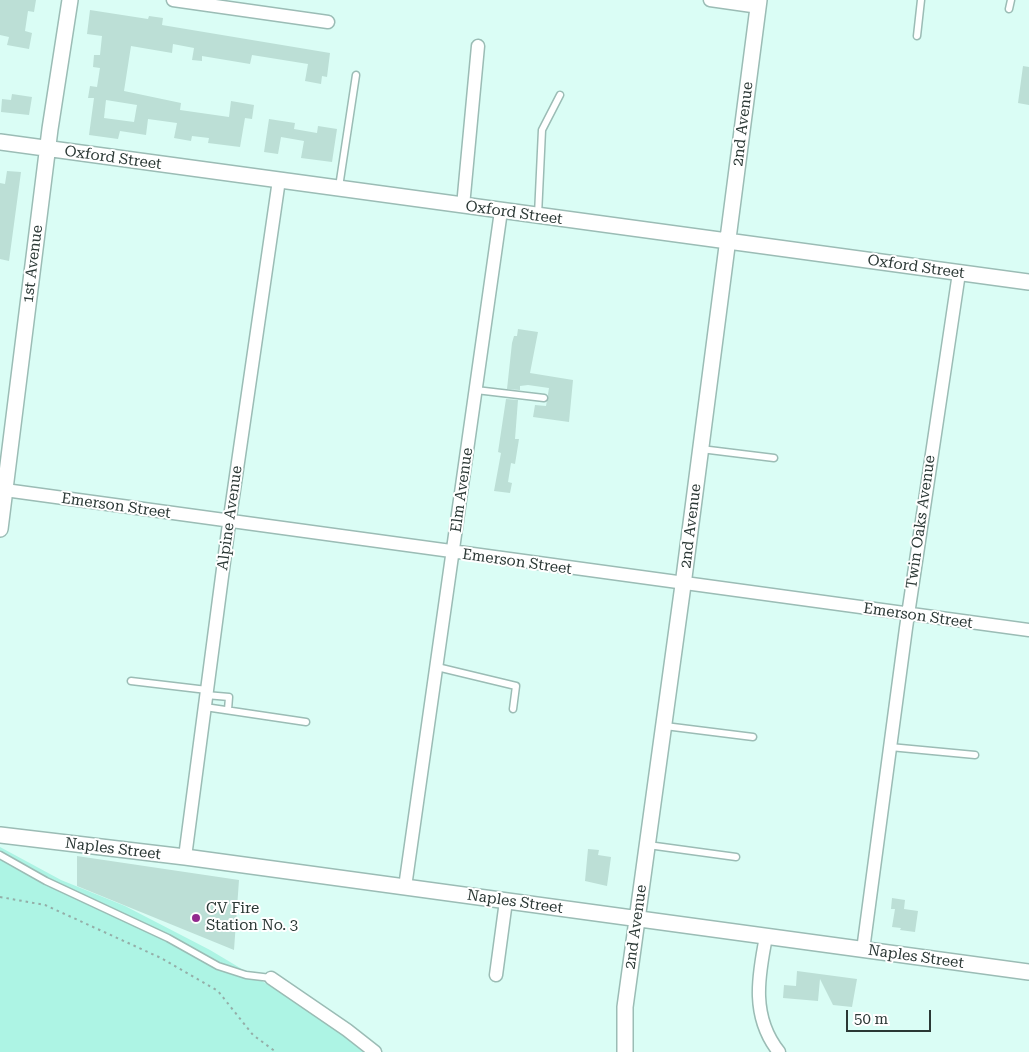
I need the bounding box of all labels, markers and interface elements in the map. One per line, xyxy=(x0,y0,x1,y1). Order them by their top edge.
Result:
street label: 2nd Avenue xyxy=(729,81,757,167)
street label: Oxford Street xyxy=(63,142,163,174)
street label: Oxford Street xyxy=(464,197,564,229)
street label: 1st Avenue xyxy=(19,224,47,304)
street label: Oxford Street xyxy=(866,251,966,283)
street label: Elm Avenue xyxy=(447,446,477,534)
street label: Twin Oaks Avenue xyxy=(903,454,939,590)
street label: Alpine Avenue xyxy=(214,465,246,571)
street label: 2nd Avenue xyxy=(677,483,705,569)
street label: Emerson Street xyxy=(60,489,172,523)
street label: Emerson Street xyxy=(461,545,573,579)
street label: Emerson Street xyxy=(862,599,974,633)
street label: Naples Street xyxy=(64,834,162,864)
street label: 2nd Avenue xyxy=(621,884,651,970)
street label: Naples Street xyxy=(466,886,564,918)
place label: CV Fire Station No. 3 xyxy=(206,900,298,935)
marker: CV Fire Station No. 3 xyxy=(190,912,202,924)
street label: Naples Street xyxy=(867,941,965,973)
scale bar xyxy=(849,1000,934,1032)
text: 50 m xyxy=(854,1010,888,1028)

